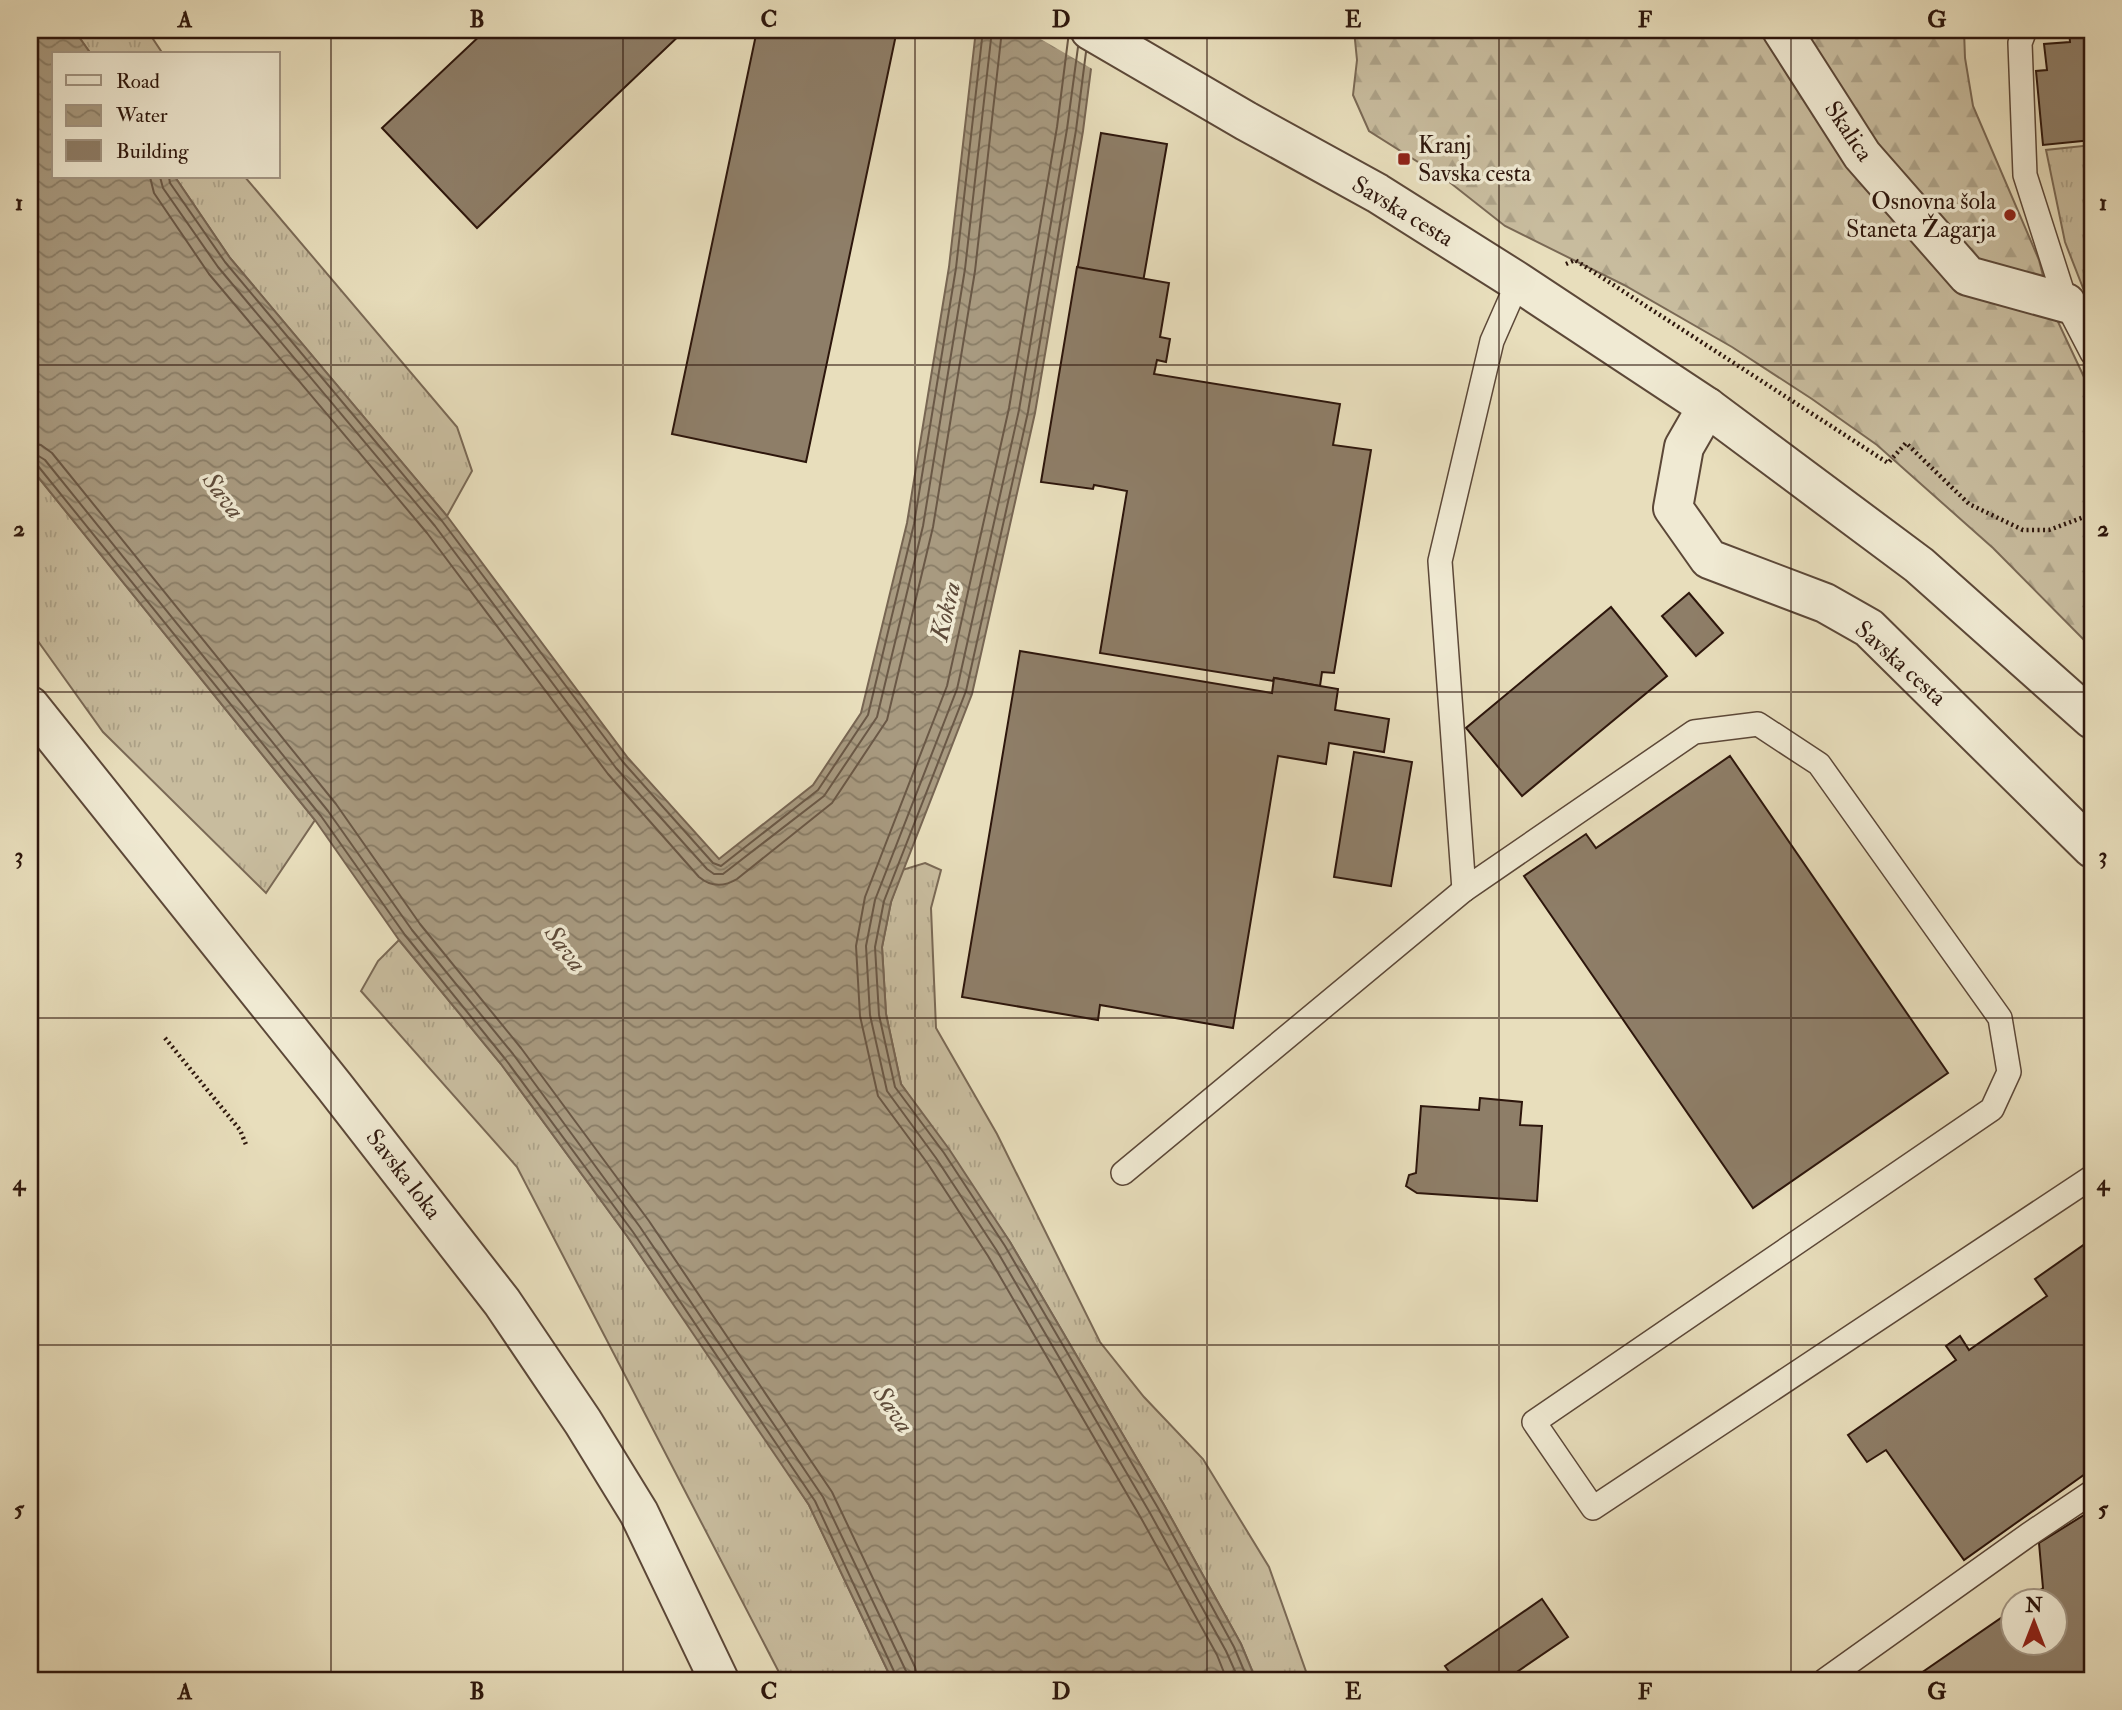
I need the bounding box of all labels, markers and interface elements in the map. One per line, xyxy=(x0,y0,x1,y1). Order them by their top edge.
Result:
text: A xyxy=(177,5,193,34)
text: B xyxy=(469,5,485,34)
text: C xyxy=(761,5,777,34)
text: D xyxy=(1052,5,1070,34)
text: E xyxy=(1345,5,1362,34)
text: F xyxy=(1638,5,1653,34)
text: G xyxy=(1927,5,1947,34)
legend xyxy=(52,52,280,178)
text: Road xyxy=(116,68,161,95)
street label: Skalica xyxy=(1817,95,1881,168)
text: Water xyxy=(115,102,168,129)
place label: Kranj Savska cesta xyxy=(1418,130,1532,189)
text: Building xyxy=(116,138,189,165)
marker: Kranj Savska cesta xyxy=(1396,151,1412,167)
street label: Savska cesta xyxy=(1346,169,1460,254)
place label: Osnovna šola Staneta Žagarja xyxy=(1846,186,1997,245)
text: 1 xyxy=(15,188,23,217)
text: 1 xyxy=(2099,188,2107,217)
marker: Osnovna šola Staneta Žagarja xyxy=(2002,207,2018,223)
water label: Sava xyxy=(195,465,251,526)
text: 2 xyxy=(13,514,25,543)
text: 2 xyxy=(2097,514,2109,543)
water label: Kokra xyxy=(923,579,968,646)
street label: Savska cesta xyxy=(1848,614,1954,714)
text: 3 xyxy=(15,841,23,870)
text: 3 xyxy=(2099,841,2107,870)
water label: Sava xyxy=(537,918,593,979)
street label: Savska loka xyxy=(359,1123,449,1227)
text: 4 xyxy=(12,1168,27,1197)
text: 4 xyxy=(2096,1168,2111,1197)
water label: Sava xyxy=(865,1379,921,1440)
text: 5 xyxy=(14,1494,25,1523)
text: 5 xyxy=(2098,1494,2109,1523)
north arrow xyxy=(2000,1588,2070,1658)
text: N xyxy=(2024,1594,2043,1618)
text: A xyxy=(177,1677,193,1706)
text: B xyxy=(469,1677,485,1706)
text: C xyxy=(761,1677,777,1706)
text: D xyxy=(1052,1677,1070,1706)
text: E xyxy=(1345,1677,1362,1706)
text: F xyxy=(1638,1677,1653,1706)
text: G xyxy=(1927,1677,1947,1706)

